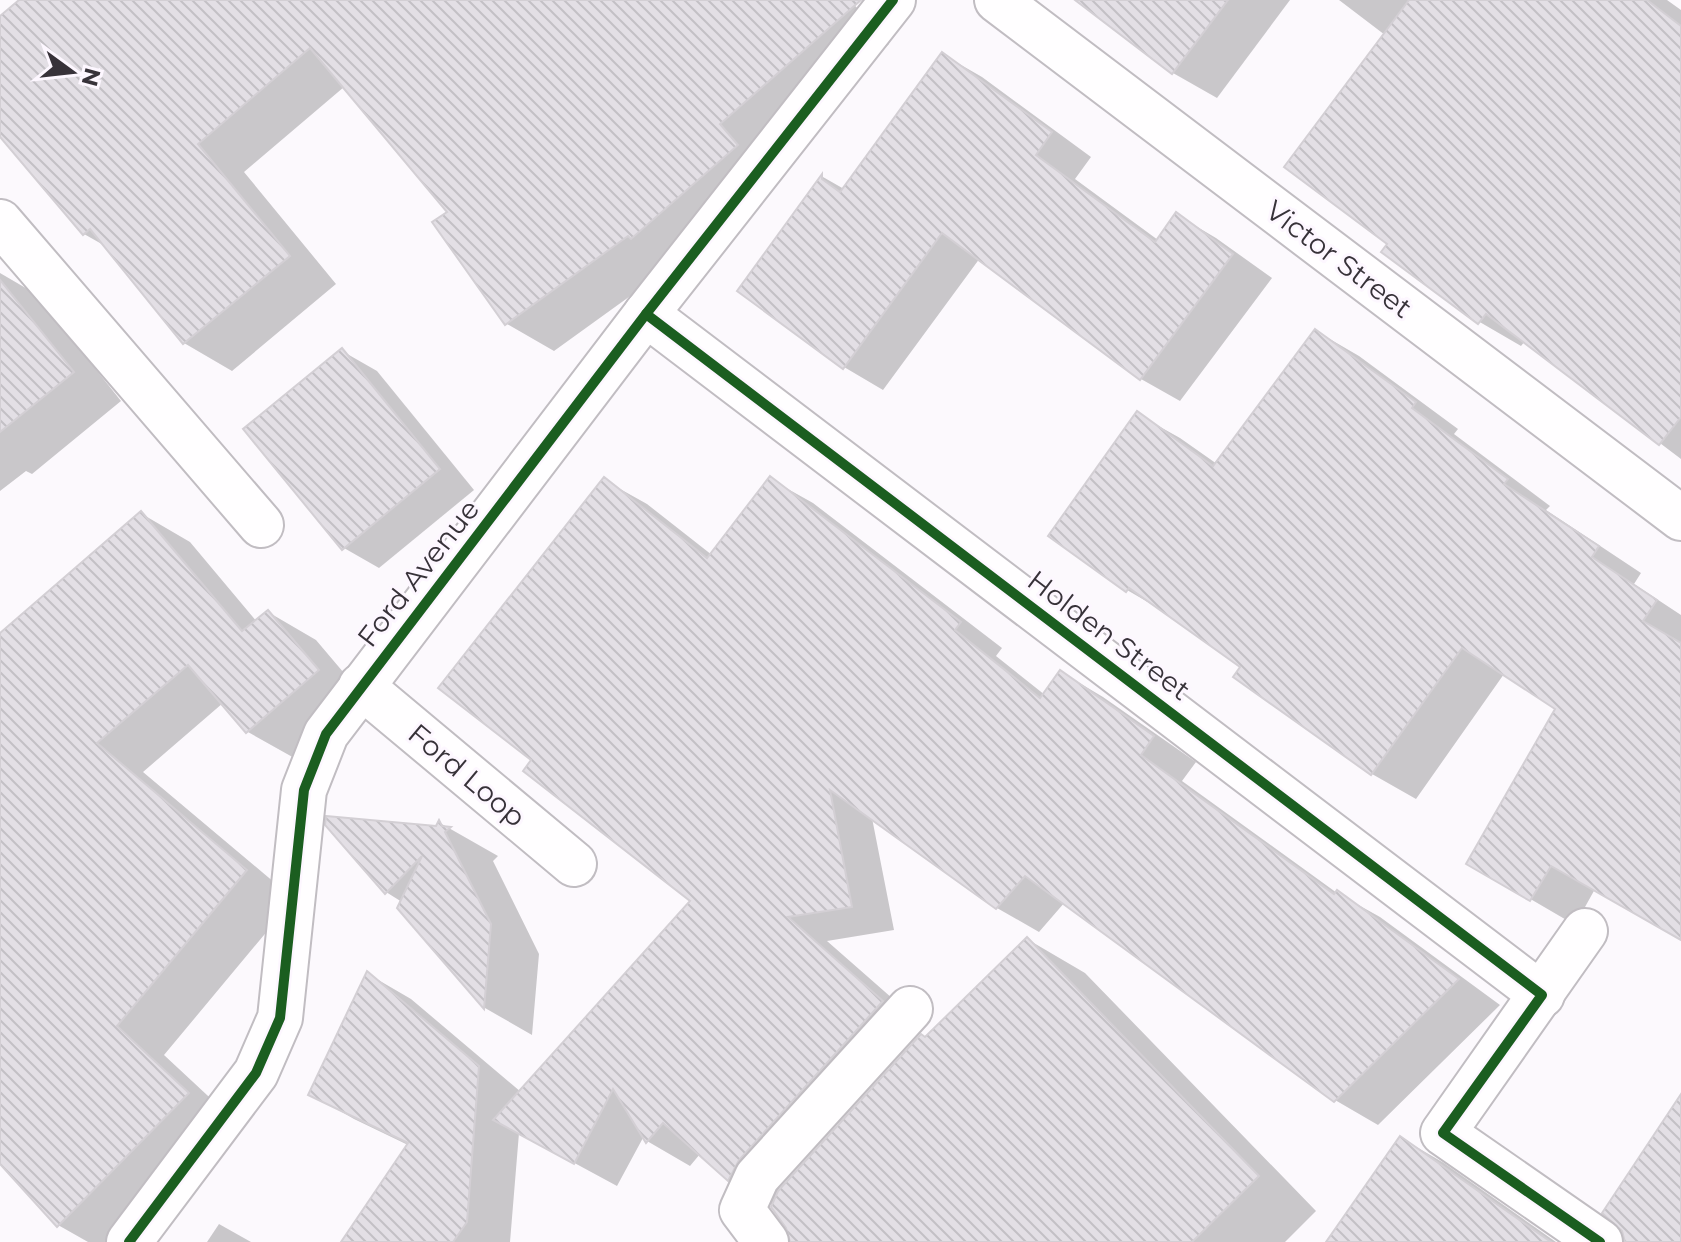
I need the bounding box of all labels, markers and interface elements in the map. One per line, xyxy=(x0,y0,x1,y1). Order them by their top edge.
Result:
north arrow xyxy=(32,32,112,112)
text: N xyxy=(75,65,106,89)
street label: Victor Street xyxy=(1259,193,1419,325)
street label: Ford Avenue xyxy=(350,493,486,653)
street label: Holden Street xyxy=(1021,563,1197,707)
street label: Ford Loop xyxy=(402,716,532,834)

